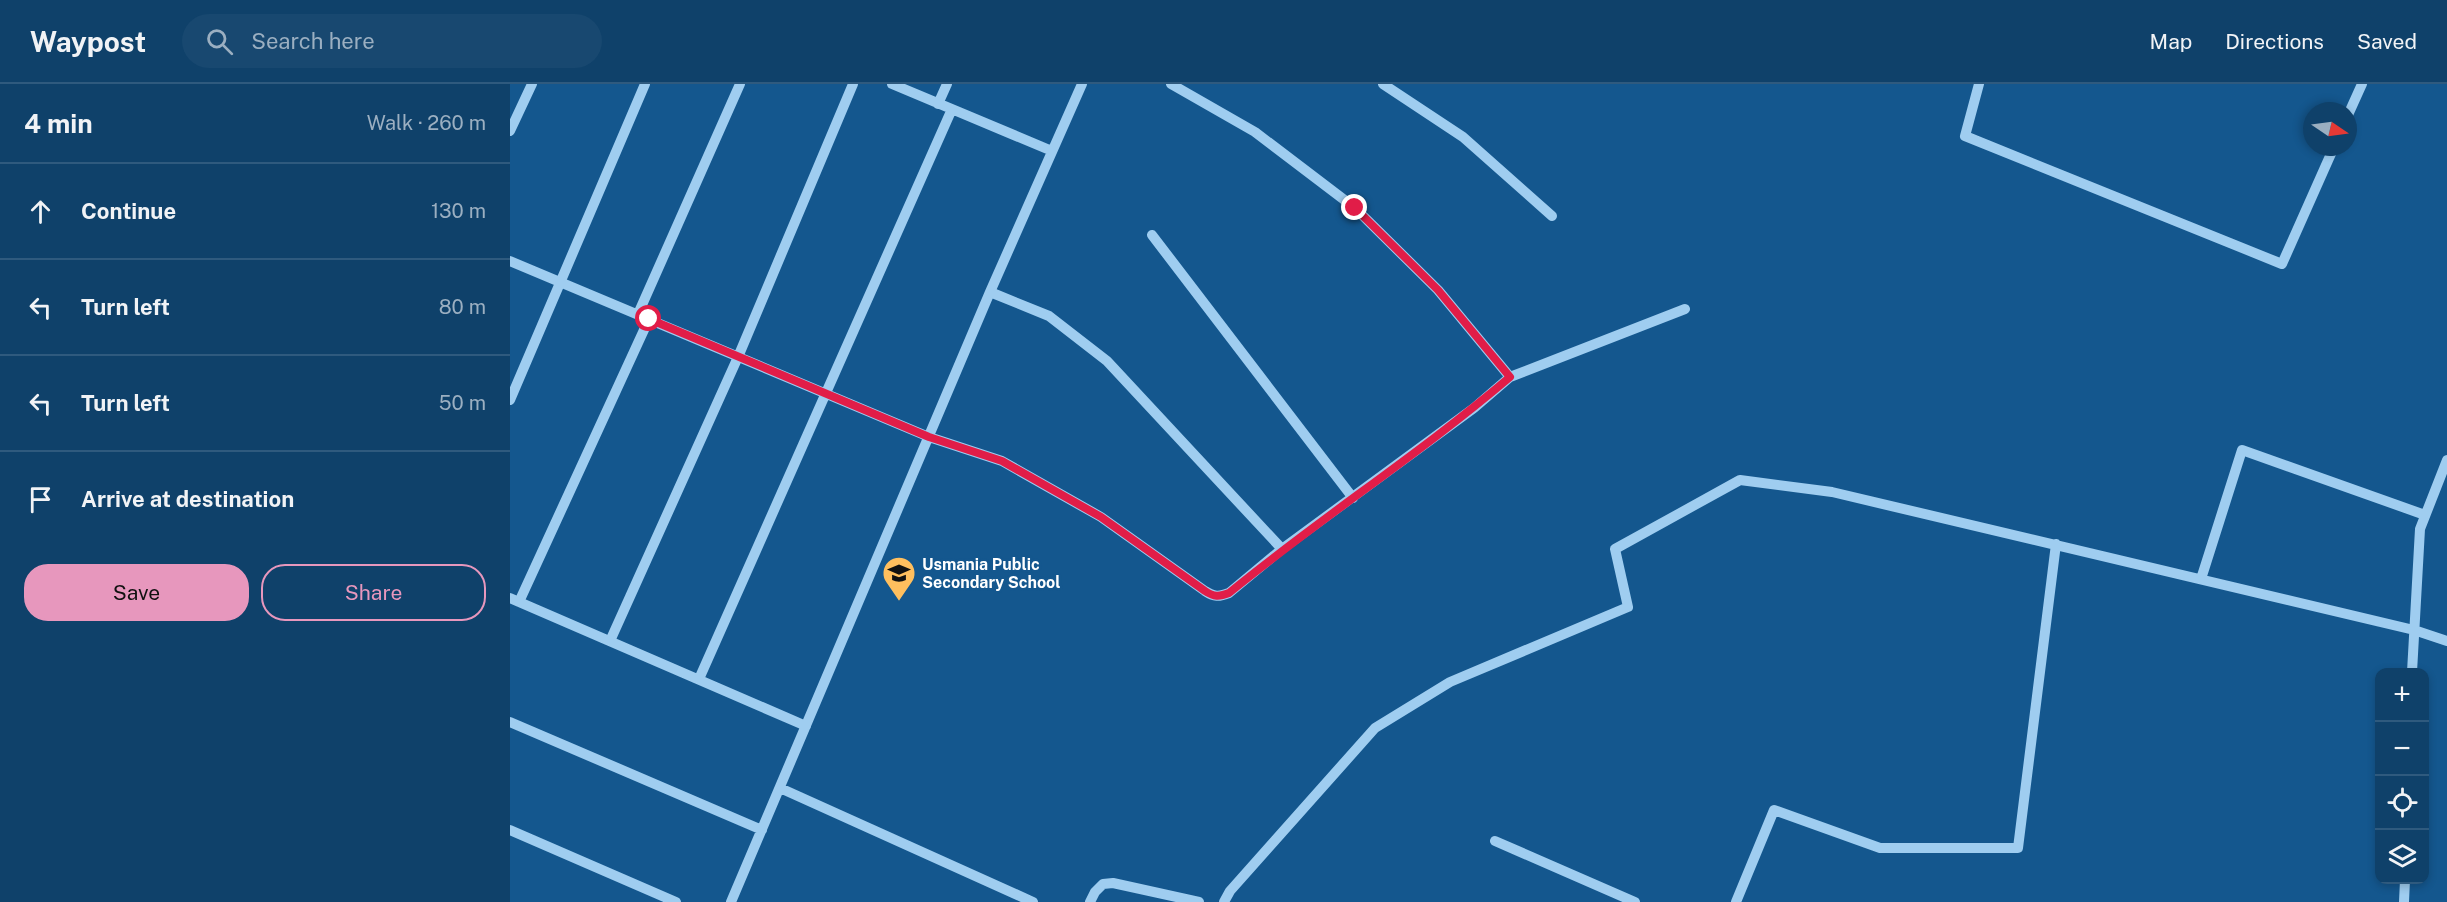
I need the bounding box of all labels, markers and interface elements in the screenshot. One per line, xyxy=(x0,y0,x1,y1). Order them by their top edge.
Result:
search box xyxy=(182,14,602,68)
text: Waypost xyxy=(30,25,146,58)
icon: search xyxy=(203,25,236,58)
text: Search here xyxy=(251,28,375,54)
text: Map xyxy=(2150,29,2192,54)
text: Directions xyxy=(2225,29,2324,54)
text: Saved xyxy=(2357,29,2417,54)
north arrow xyxy=(2303,102,2357,156)
text: 4 min xyxy=(24,108,93,139)
text: Walk · 260 m xyxy=(367,111,486,135)
route end xyxy=(1341,194,1367,220)
icon: ahead xyxy=(24,195,57,228)
text: Continue xyxy=(81,198,176,224)
text: 130 m xyxy=(431,199,486,223)
icon: left xyxy=(24,291,57,324)
text: Turn left xyxy=(81,294,170,320)
text: 80 m xyxy=(439,295,486,319)
route start xyxy=(635,305,661,331)
icon: left xyxy=(24,387,57,420)
text: Turn left xyxy=(81,390,170,416)
text: 50 m xyxy=(439,391,486,415)
icon: arrive xyxy=(24,483,57,516)
text: Arrive at destination xyxy=(81,486,294,512)
school or university icon: Usmania Public Secondary School xyxy=(881,555,917,602)
place label: Usmania Public Secondary School xyxy=(922,555,1061,592)
button: Save xyxy=(24,564,249,621)
button: Share xyxy=(261,564,486,621)
map controls xyxy=(2375,668,2429,884)
button: + xyxy=(2375,668,2429,722)
button: − xyxy=(2375,722,2429,776)
button: locate xyxy=(2375,776,2429,830)
button: layers xyxy=(2375,830,2429,884)

